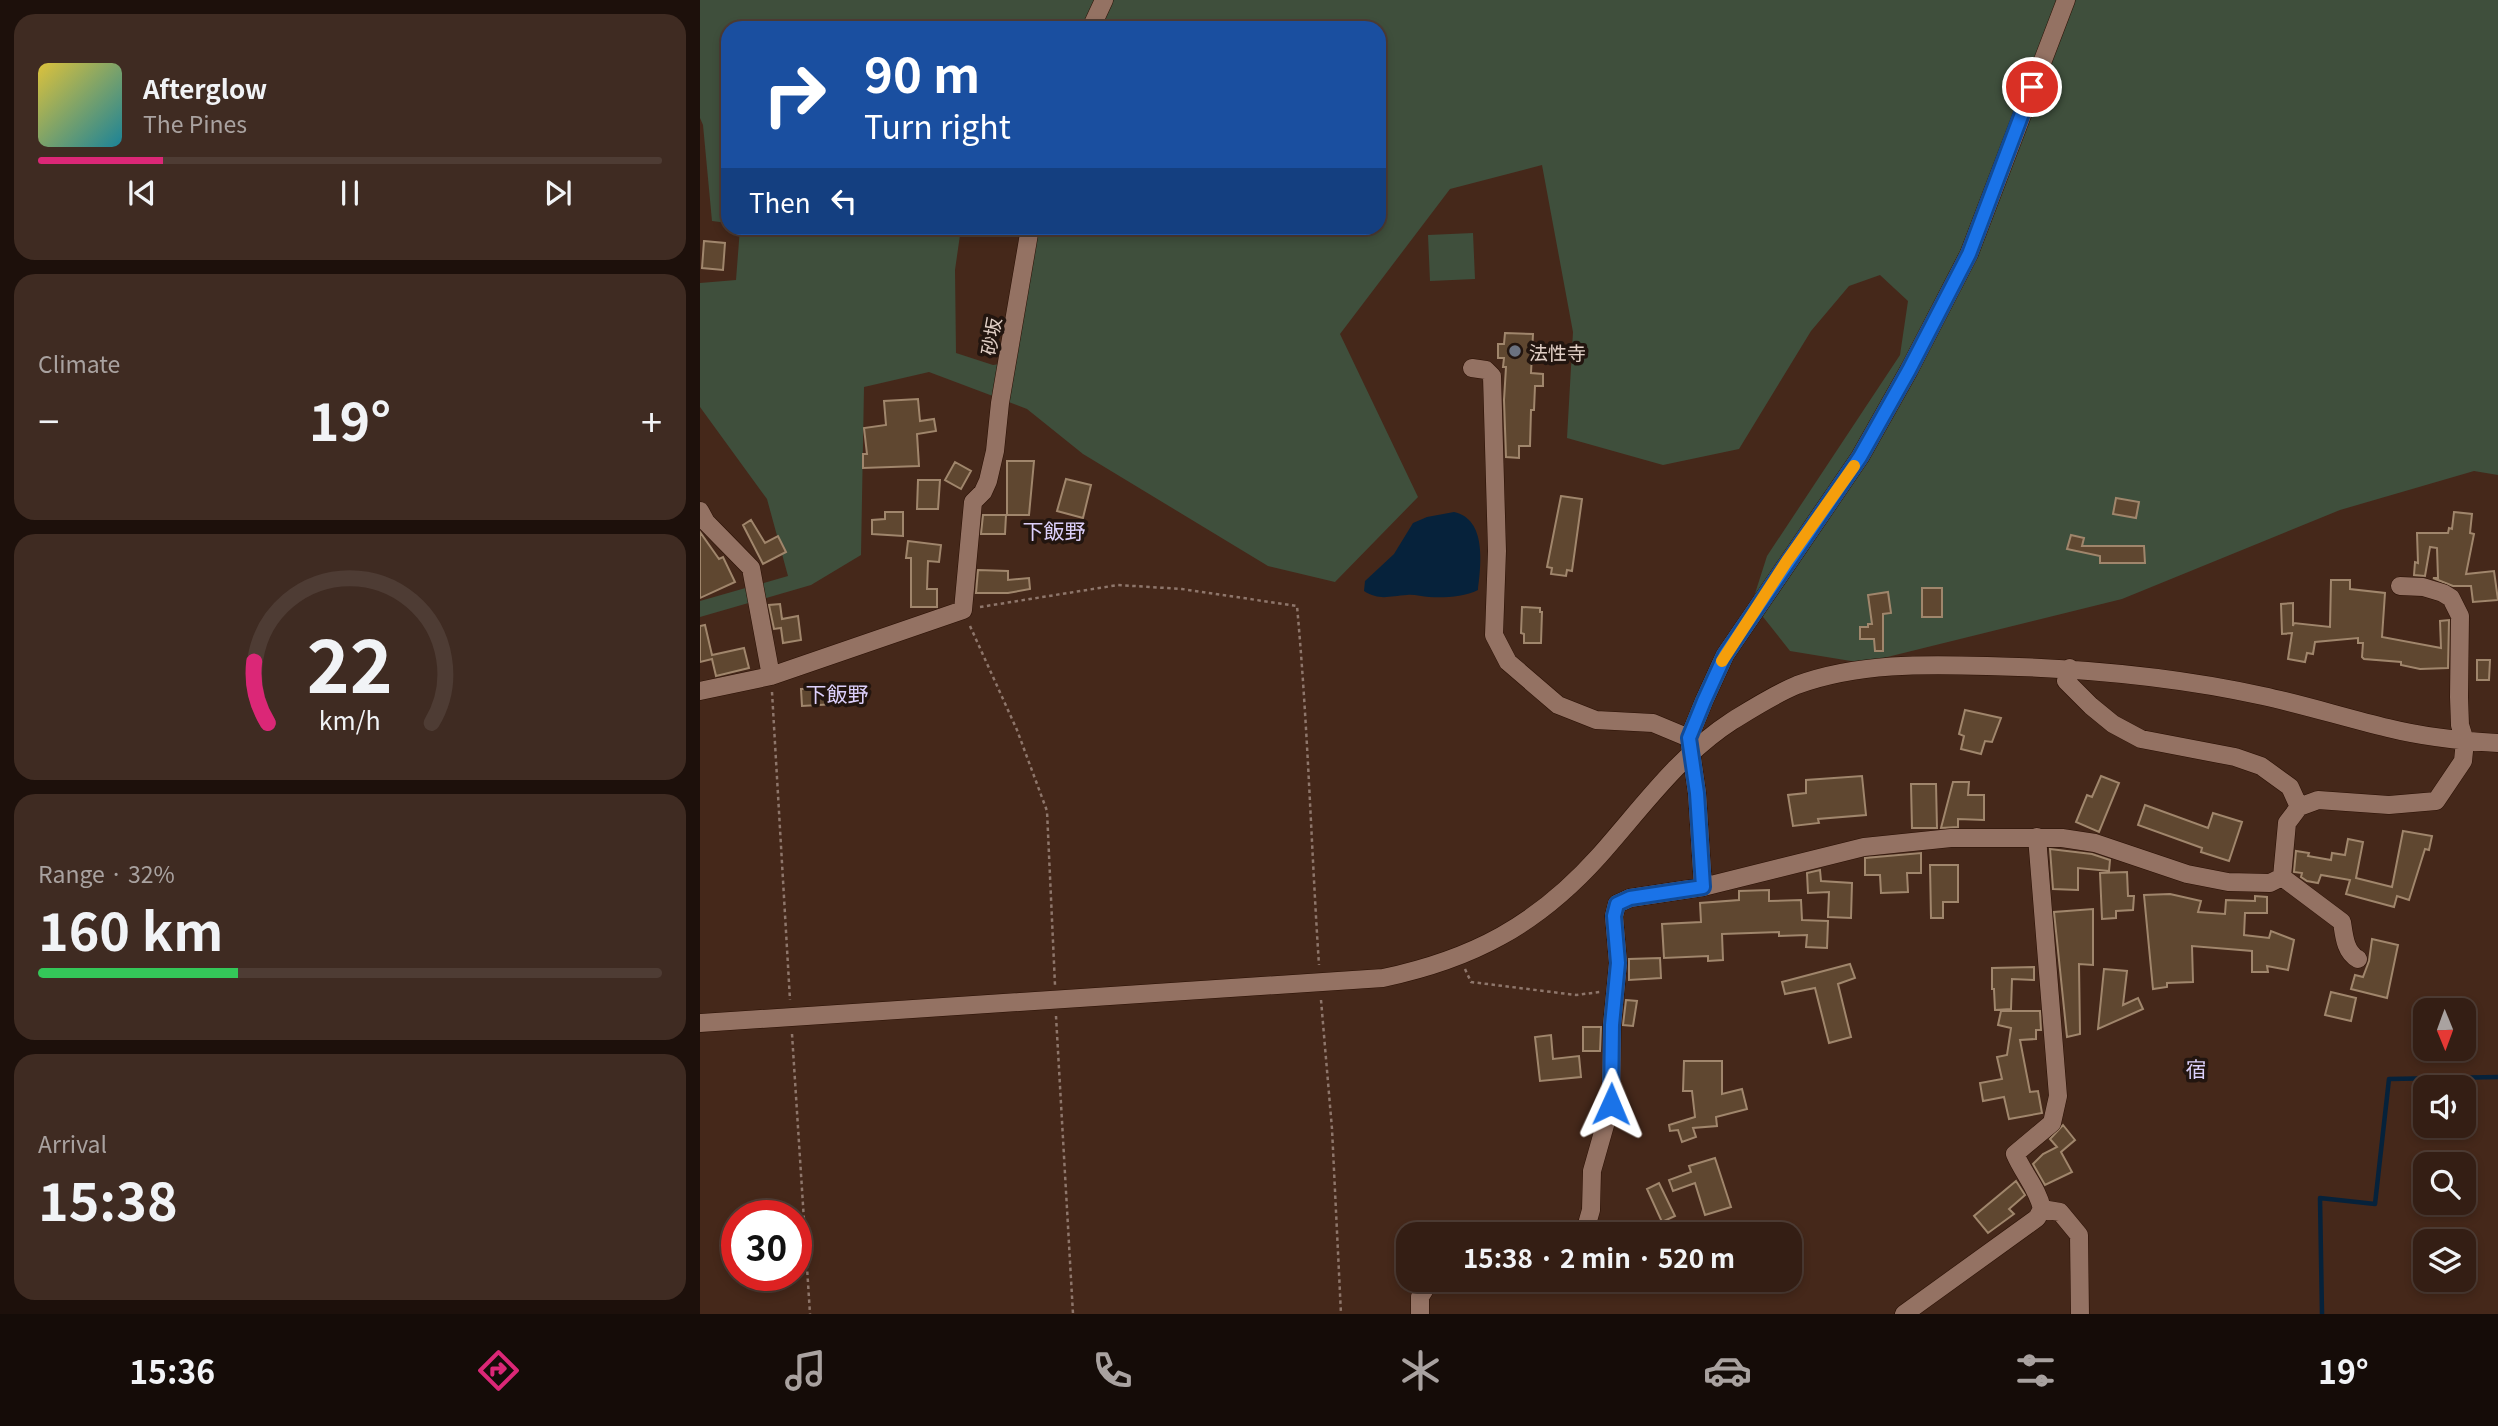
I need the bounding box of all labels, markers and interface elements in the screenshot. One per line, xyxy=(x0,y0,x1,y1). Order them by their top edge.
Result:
text: 90 m xyxy=(864,36,980,107)
icon: right xyxy=(749,49,840,140)
pin xyxy=(2002,57,2062,117)
icon: arrive xyxy=(2013,68,2051,106)
text: Afterglow xyxy=(143,69,267,106)
text: Turn right xyxy=(864,102,1011,148)
text: The Pines xyxy=(143,106,247,140)
icon: previous xyxy=(123,174,161,212)
icon: pause xyxy=(331,174,369,212)
icon: next xyxy=(539,174,577,212)
icon: left xyxy=(825,182,863,220)
text: Then xyxy=(749,183,811,220)
street label: 砂坂 xyxy=(973,315,1007,357)
place label: 法性寺 xyxy=(1529,338,1586,365)
marker: 法性寺 xyxy=(1507,343,1523,359)
text: Climate xyxy=(38,346,120,380)
text: 19° xyxy=(309,381,391,456)
text: − xyxy=(38,392,59,447)
text: + xyxy=(641,392,662,447)
district label: 下飯野 xyxy=(1023,515,1086,545)
text: 22 xyxy=(307,609,393,714)
district label: 下飯野 xyxy=(806,678,869,708)
text: km/h xyxy=(319,701,381,737)
text: Range · 32% xyxy=(38,856,175,890)
text: 160 km xyxy=(38,891,223,966)
north arrow xyxy=(2413,998,2476,1060)
map controls xyxy=(2413,998,2476,1292)
district label: 宿 xyxy=(2186,1053,2207,1083)
position arrow xyxy=(1574,1067,1648,1141)
button: sound xyxy=(2413,1075,2476,1138)
text: Arrival xyxy=(38,1126,107,1160)
button: search xyxy=(2413,1152,2476,1215)
text: 15:38 xyxy=(38,1161,178,1236)
speed limit sign: 30 xyxy=(721,1200,812,1291)
button: layers xyxy=(2413,1229,2476,1292)
text: 15:38 · 2 min · 520 m xyxy=(1463,1238,1735,1275)
icon: directions xyxy=(474,1346,523,1395)
icon: music xyxy=(781,1346,830,1395)
icon: phone xyxy=(1088,1346,1137,1395)
icon: climate xyxy=(1396,1346,1445,1395)
icon: car xyxy=(1703,1346,1752,1395)
icon: filters xyxy=(2011,1346,2060,1395)
text: 15:36 xyxy=(129,1347,215,1393)
text: 19° xyxy=(2318,1347,2369,1393)

